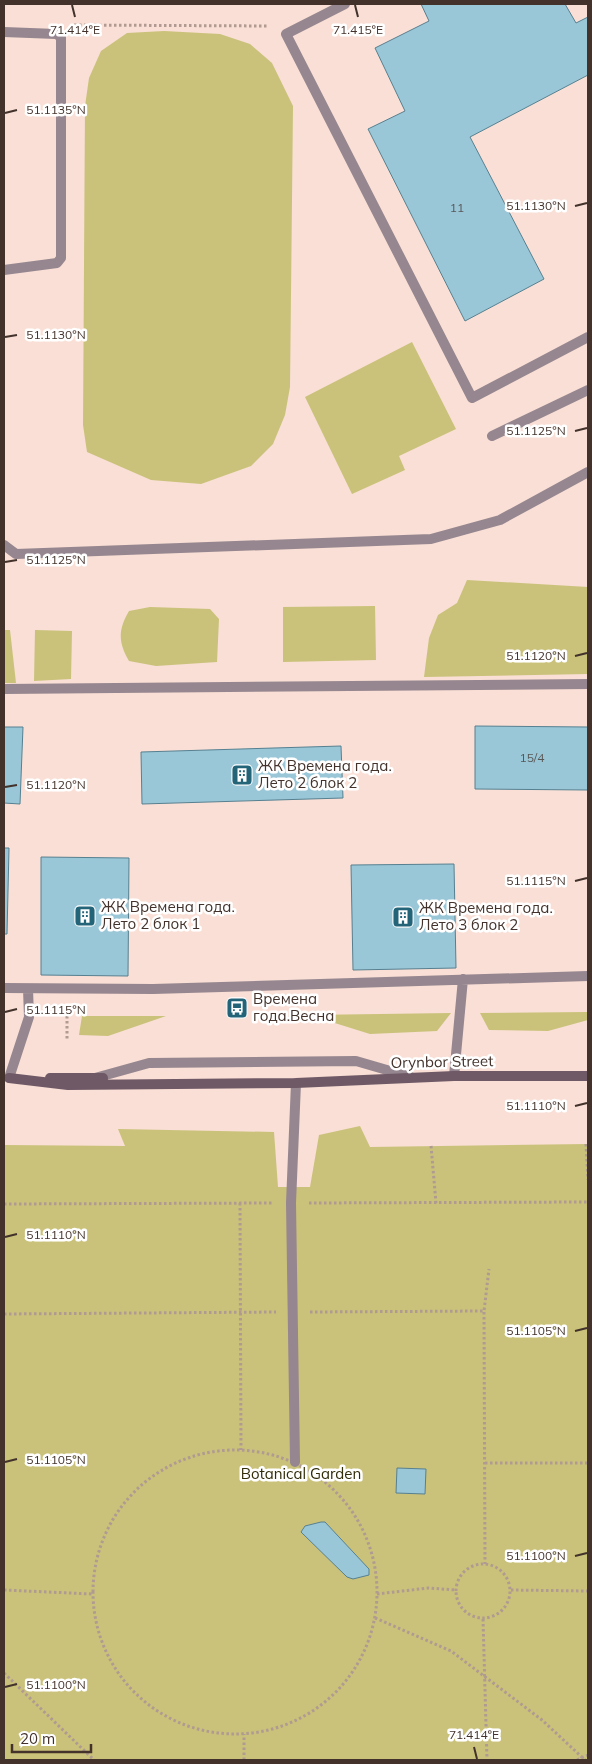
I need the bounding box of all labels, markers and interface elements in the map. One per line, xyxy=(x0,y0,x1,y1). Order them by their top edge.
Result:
text: 71.414°E xyxy=(50,22,100,37)
text: 71.415°E xyxy=(333,22,383,37)
text: 51.1135°N xyxy=(26,102,86,117)
text: 51.1130°N xyxy=(506,198,566,213)
house number: 11 xyxy=(450,200,464,215)
text: 51.1130°N xyxy=(26,327,86,342)
text: 51.1125°N xyxy=(506,423,566,438)
text: 51.1125°N xyxy=(26,552,86,567)
text: 51.1120°N xyxy=(506,648,566,663)
house number: 15/4 xyxy=(519,750,545,765)
place label: ЖК Времена года. Лето 2 блок 2 xyxy=(258,756,392,792)
building icon: ЖК Времена года. Лето 2 блок 2 xyxy=(230,763,254,787)
text: 51.1120°N xyxy=(26,777,86,792)
text: 51.1115°N xyxy=(506,873,566,888)
place label: ЖК Времена года. Лето 2 блок 1 xyxy=(101,897,235,933)
place label: ЖК Времена года. Лето 3 блок 2 xyxy=(419,898,553,934)
building icon: ЖК Времена года. Лето 2 блок 1 xyxy=(73,904,97,928)
building icon: ЖК Времена года. Лето 3 блок 2 xyxy=(391,905,415,929)
place label: Времена года.Весна xyxy=(253,989,334,1025)
bus stop icon: Времена года.Весна xyxy=(225,996,249,1020)
text: 51.1115°N xyxy=(26,1002,86,1017)
street label: Orynbor Street xyxy=(391,1051,493,1072)
text: 51.1110°N xyxy=(506,1098,566,1113)
text: 51.1110°N xyxy=(26,1227,86,1242)
text: 51.1105°N xyxy=(506,1323,566,1338)
text: 51.1105°N xyxy=(26,1452,86,1467)
park label: Botanical Garden xyxy=(241,1464,361,1483)
text: 51.1100°N xyxy=(506,1548,566,1563)
text: 51.1100°N xyxy=(26,1677,86,1692)
scale bar xyxy=(12,1722,91,1754)
text: 71.414°E xyxy=(449,1727,499,1742)
text: 20 m xyxy=(20,1729,55,1748)

